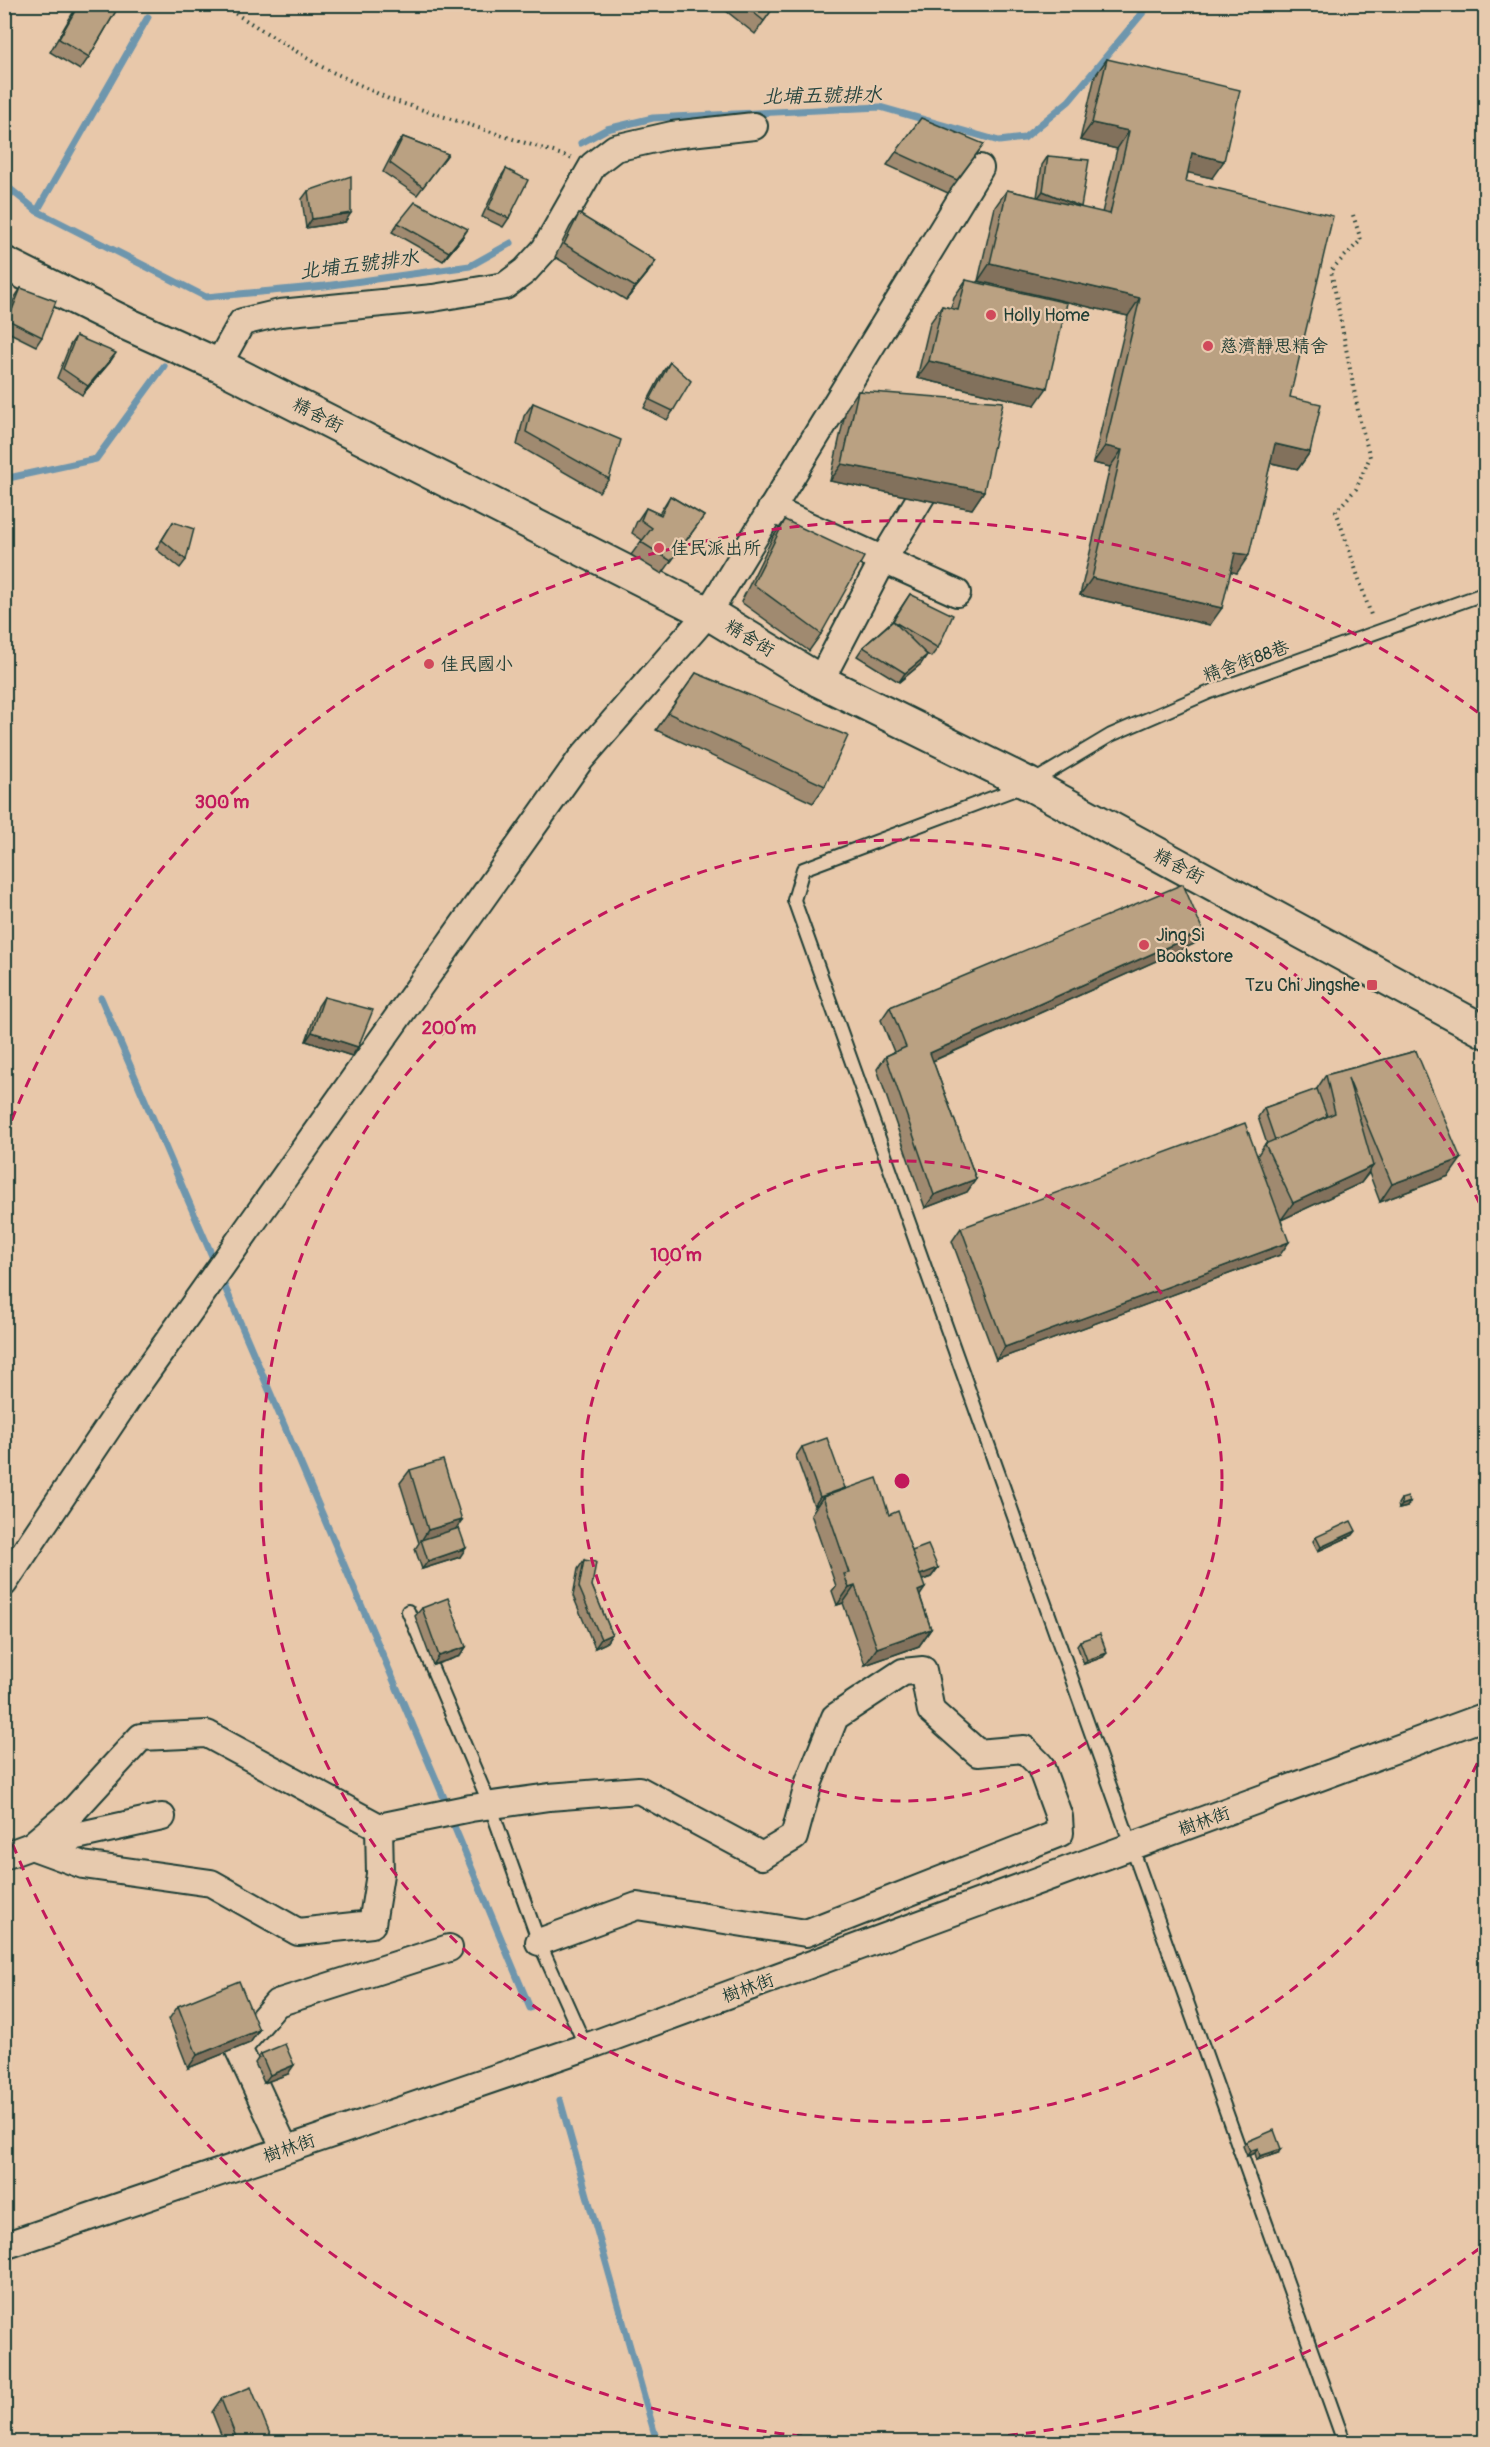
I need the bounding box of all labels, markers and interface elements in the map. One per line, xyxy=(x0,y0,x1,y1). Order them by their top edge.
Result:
water label: 北埔五號排水 xyxy=(762,82,883,109)
water label: 北埔五號排水 xyxy=(298,245,421,284)
place label: Holly Home xyxy=(1003,304,1090,327)
marker: Holly Home xyxy=(984,308,998,322)
place label: 慈濟靜思精舍 xyxy=(1220,335,1328,358)
marker: 慈濟靜思精舍 xyxy=(1201,339,1215,353)
street label: 精舍街 xyxy=(288,393,347,438)
place label: 佳民派出所 xyxy=(671,537,761,560)
marker: 佳民派出所 xyxy=(652,541,666,555)
street label: 精舍街 xyxy=(721,615,779,662)
street label: 精舍街88巷 xyxy=(1200,635,1292,688)
place label: 佳民國小 xyxy=(441,653,513,676)
marker: 佳民國小 xyxy=(422,657,436,671)
text: 300 m xyxy=(195,791,249,814)
street label: 精舍街 xyxy=(1150,844,1208,889)
place label: Jing Si Bookstore xyxy=(1156,924,1233,968)
marker: Jing Si Bookstore xyxy=(1137,938,1151,952)
place label: Tzu Chi Jingshe xyxy=(1245,974,1360,997)
marker: Tzu Chi Jingshe xyxy=(1365,978,1379,992)
text: 200 m xyxy=(422,1017,476,1040)
text: 100 m xyxy=(650,1244,702,1267)
centre of rings xyxy=(892,1471,912,1491)
street label: 樹林街 xyxy=(1175,1801,1233,1842)
street label: 樹林街 xyxy=(719,1968,777,2009)
street label: 樹林街 xyxy=(260,2129,318,2168)

